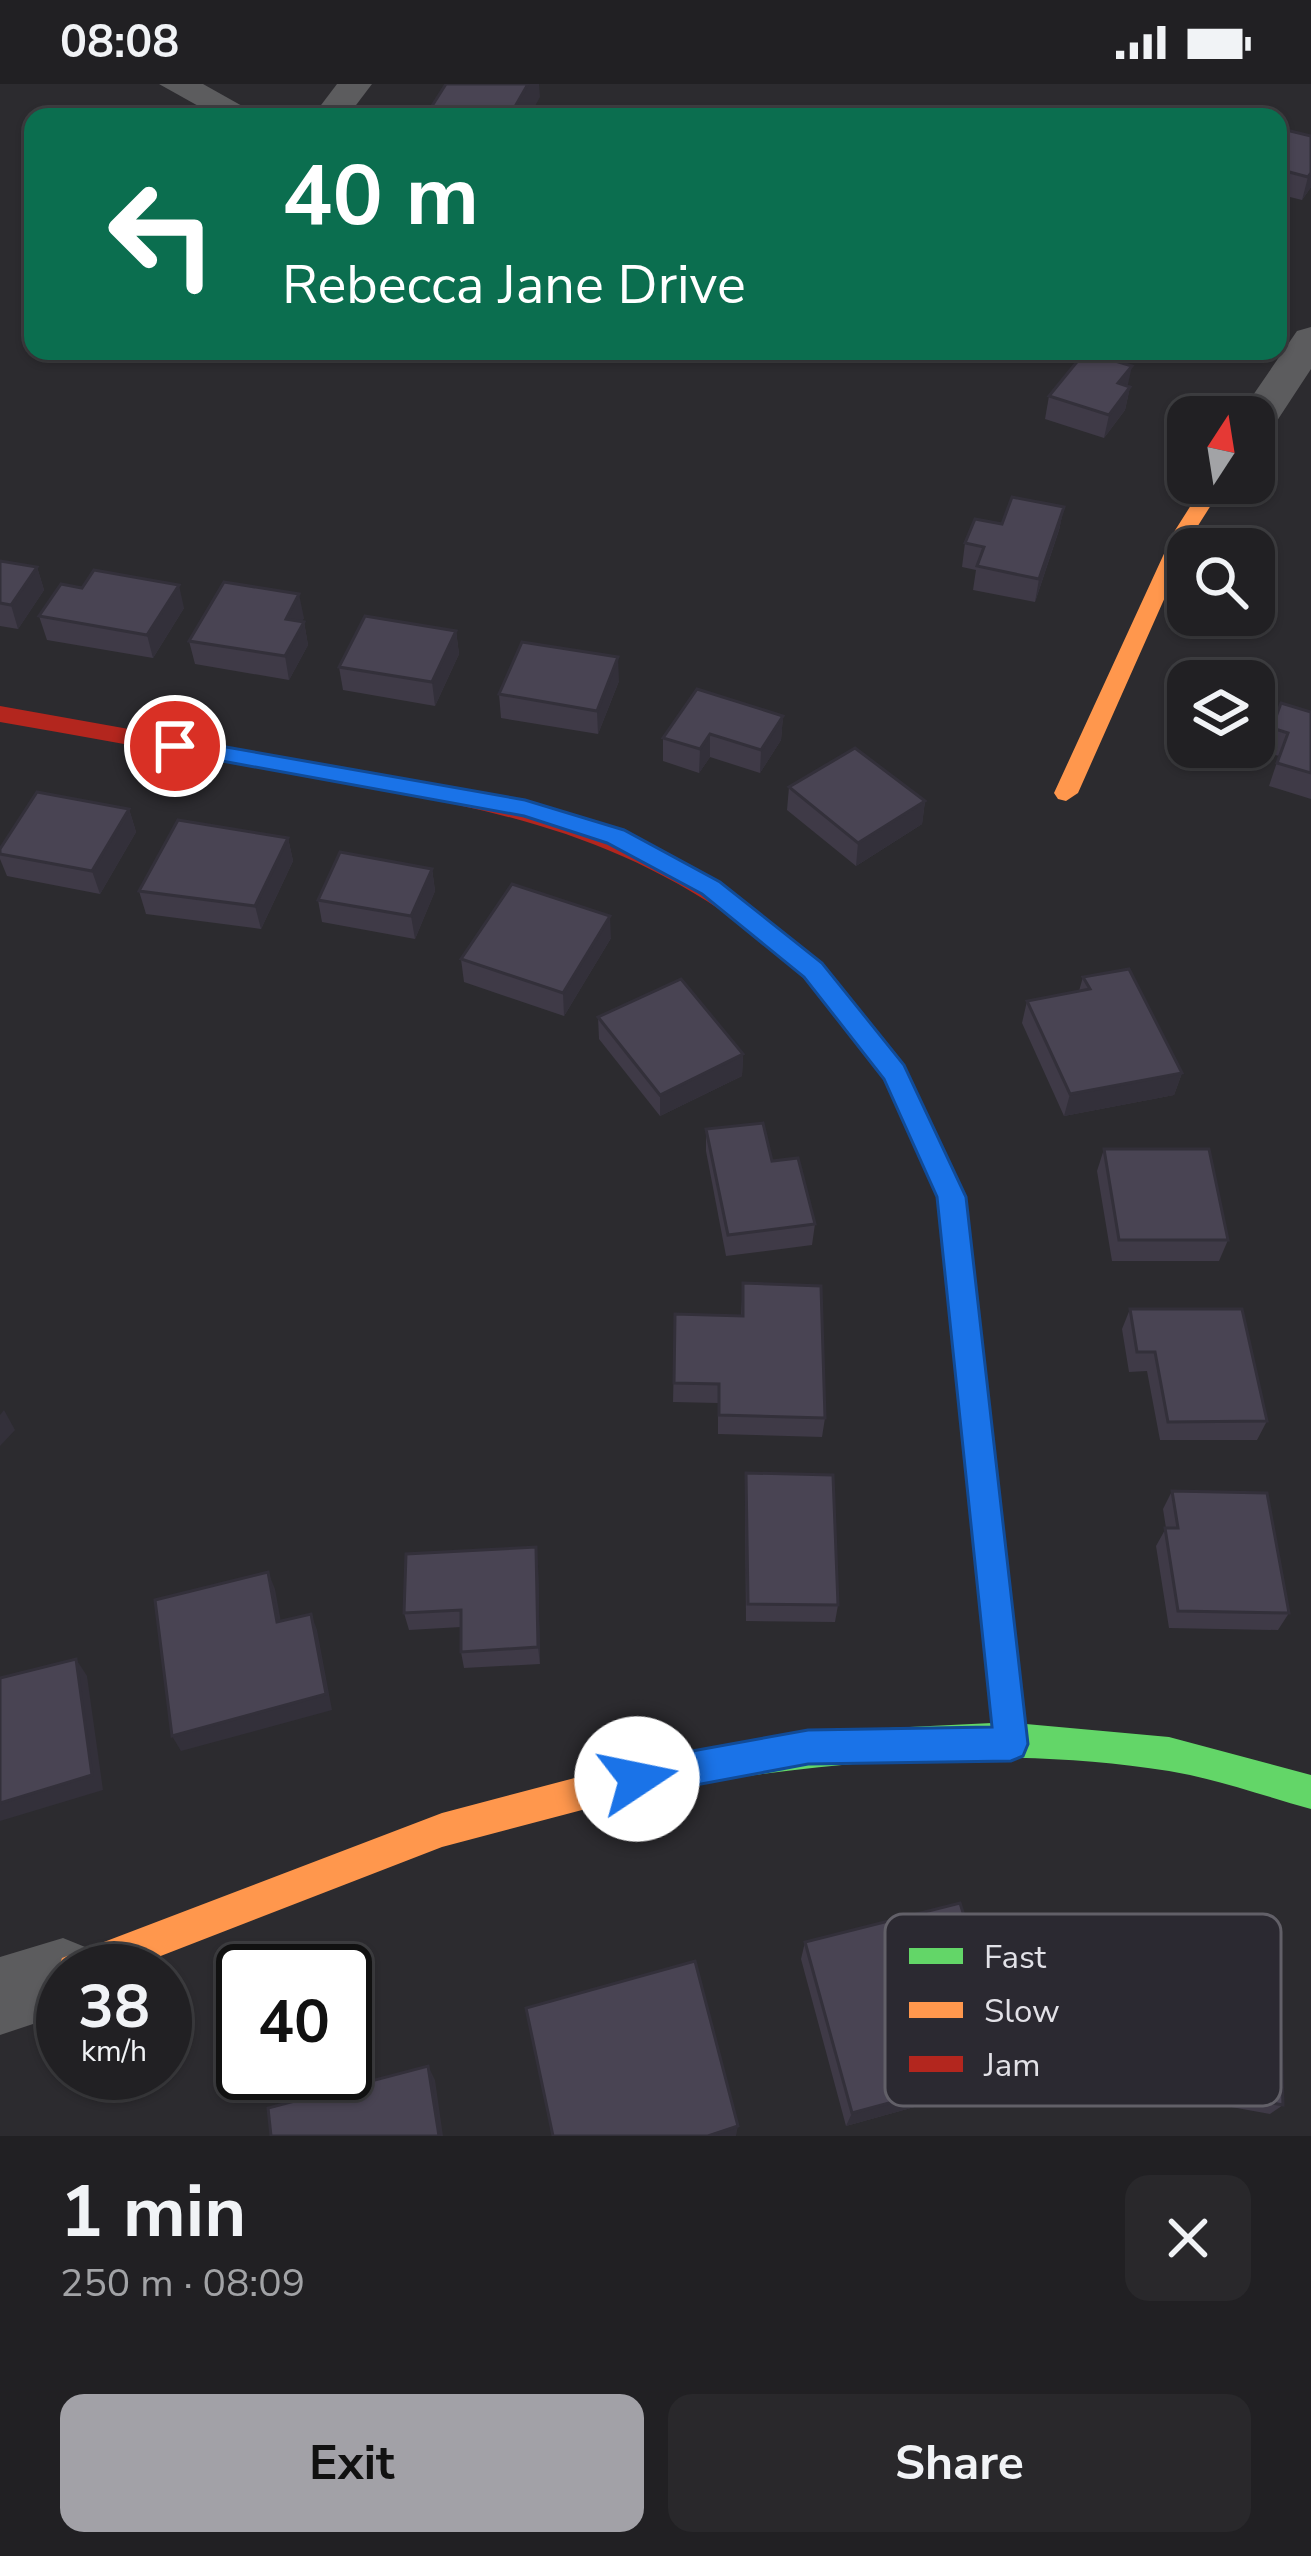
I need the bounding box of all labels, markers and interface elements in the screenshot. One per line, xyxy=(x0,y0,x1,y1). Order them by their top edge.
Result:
text: 08:08 xyxy=(60,12,179,73)
text: 40 m xyxy=(282,139,479,254)
icon: left xyxy=(84,156,240,312)
text: Rebecca Jane Drive xyxy=(282,248,746,322)
north arrow xyxy=(1167,396,1275,504)
map controls xyxy=(1167,396,1275,768)
button: search xyxy=(1167,528,1275,636)
button: layers xyxy=(1167,660,1275,768)
pin xyxy=(124,695,226,797)
icon: arrive xyxy=(142,713,208,779)
position arrow xyxy=(574,1716,700,1842)
legend xyxy=(885,1914,1281,2106)
text: Fast xyxy=(984,1935,1047,1980)
speed limit sign: 40 xyxy=(216,1944,372,2100)
text: 38 xyxy=(78,1966,150,2048)
text: Slow xyxy=(984,1989,1060,2034)
text: km/h xyxy=(81,2031,147,2072)
text: Jam xyxy=(983,2043,1040,2088)
text: 1 min xyxy=(60,2163,246,2261)
button: close xyxy=(1125,2175,1251,2301)
text: 250 m · 08:09 xyxy=(60,2257,305,2310)
button: Exit xyxy=(60,2394,644,2532)
button: Share xyxy=(668,2394,1251,2532)

